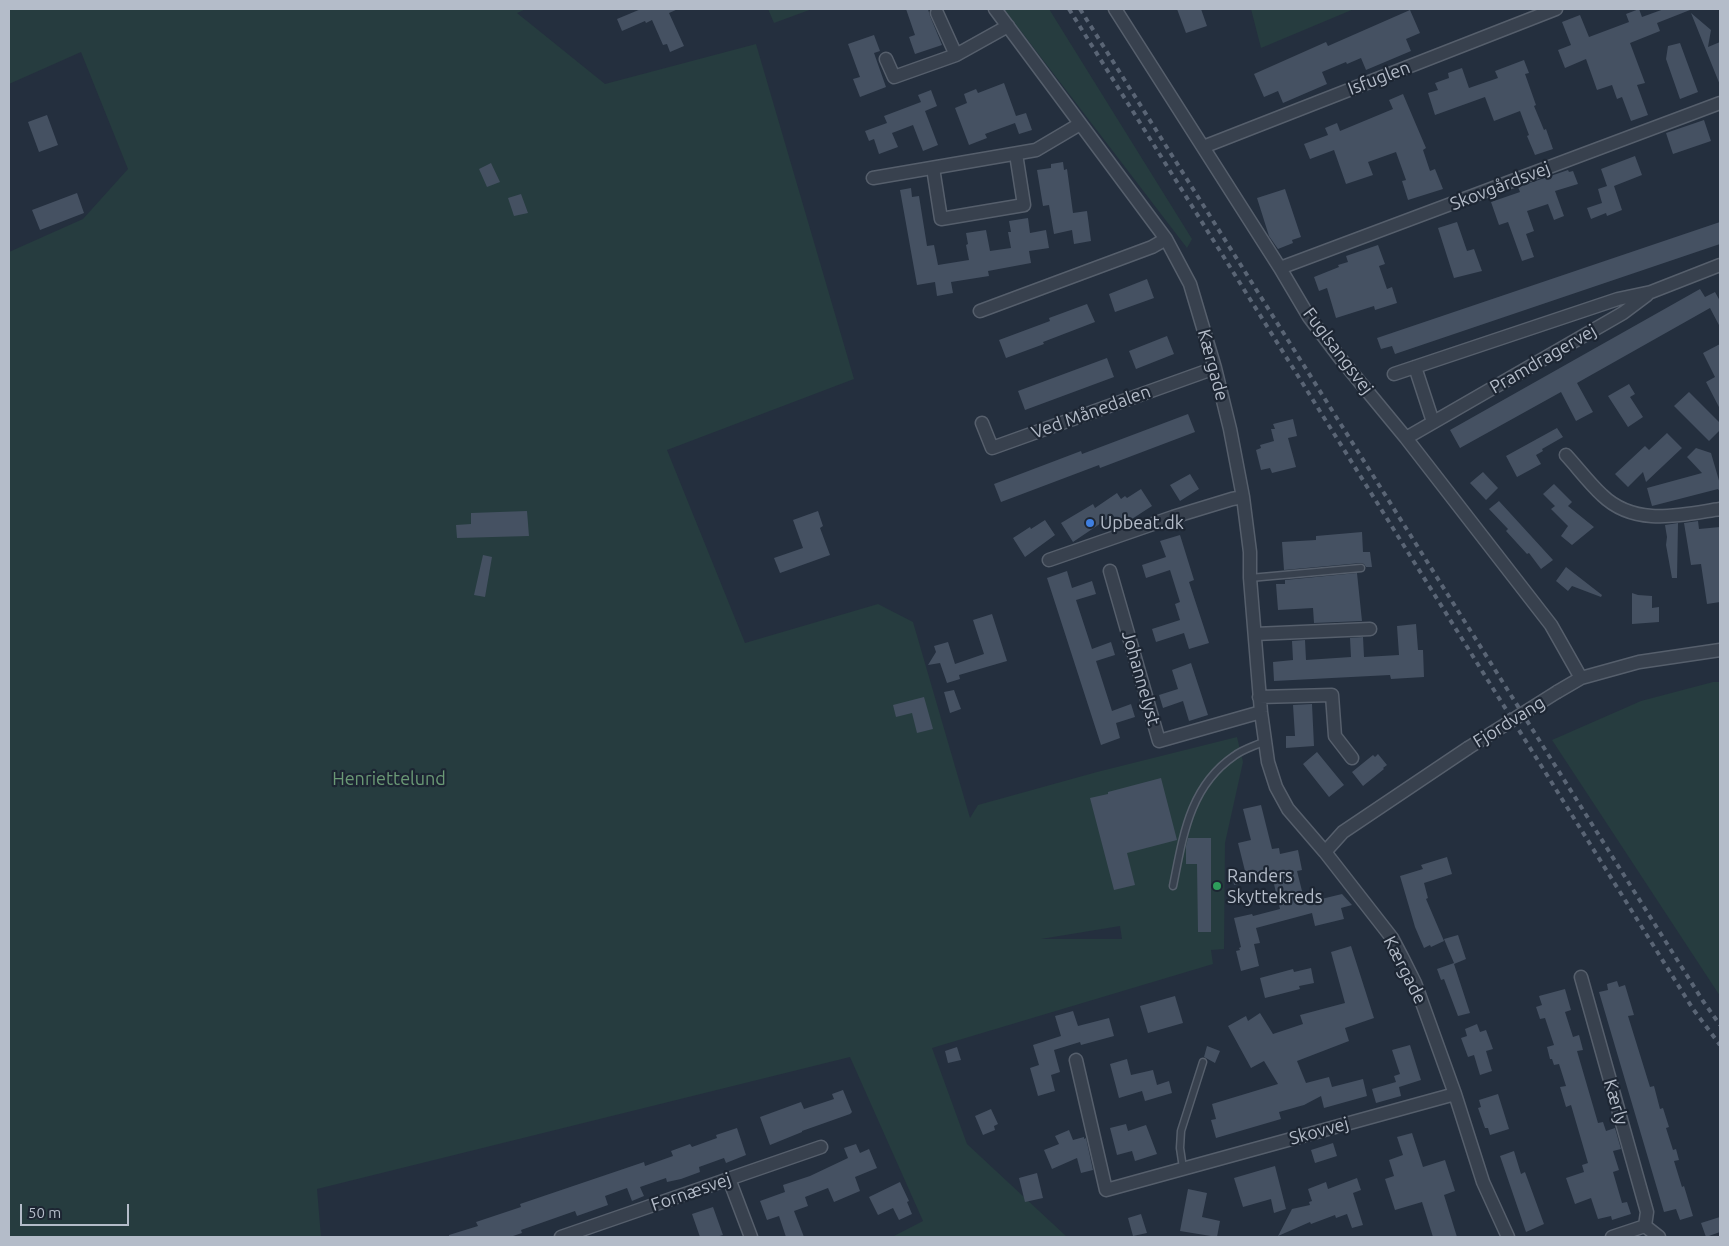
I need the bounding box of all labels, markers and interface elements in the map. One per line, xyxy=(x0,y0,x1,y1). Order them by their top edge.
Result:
street label: Isfuglen xyxy=(1345,56,1413,100)
street label: Skovgårdsvej xyxy=(1447,157,1553,215)
street label: Fuglsangsvej xyxy=(1298,303,1378,399)
street label: Pramdragervej xyxy=(1486,320,1600,398)
street label: Kærgade xyxy=(1193,327,1233,403)
street label: Ved Månedalen xyxy=(1028,380,1154,444)
place label: Upbeat.dk xyxy=(1100,512,1184,534)
marker: Upbeat.dk xyxy=(1084,517,1096,529)
street label: Johannelyst xyxy=(1117,628,1165,728)
street label: Fjordvang xyxy=(1469,692,1549,752)
park label: Henriettelund xyxy=(332,768,446,790)
place label: Randers Skyttekreds xyxy=(1227,865,1322,908)
marker: Randers Skyttekreds xyxy=(1211,880,1223,892)
street label: Kærgade xyxy=(1379,932,1431,1008)
street label: Kærly xyxy=(1599,1077,1633,1127)
street label: Skovvej xyxy=(1287,1113,1351,1149)
street label: Fornæsvej xyxy=(648,1168,734,1216)
scale bar xyxy=(22,1194,131,1226)
text: 50 m xyxy=(28,1204,61,1221)

